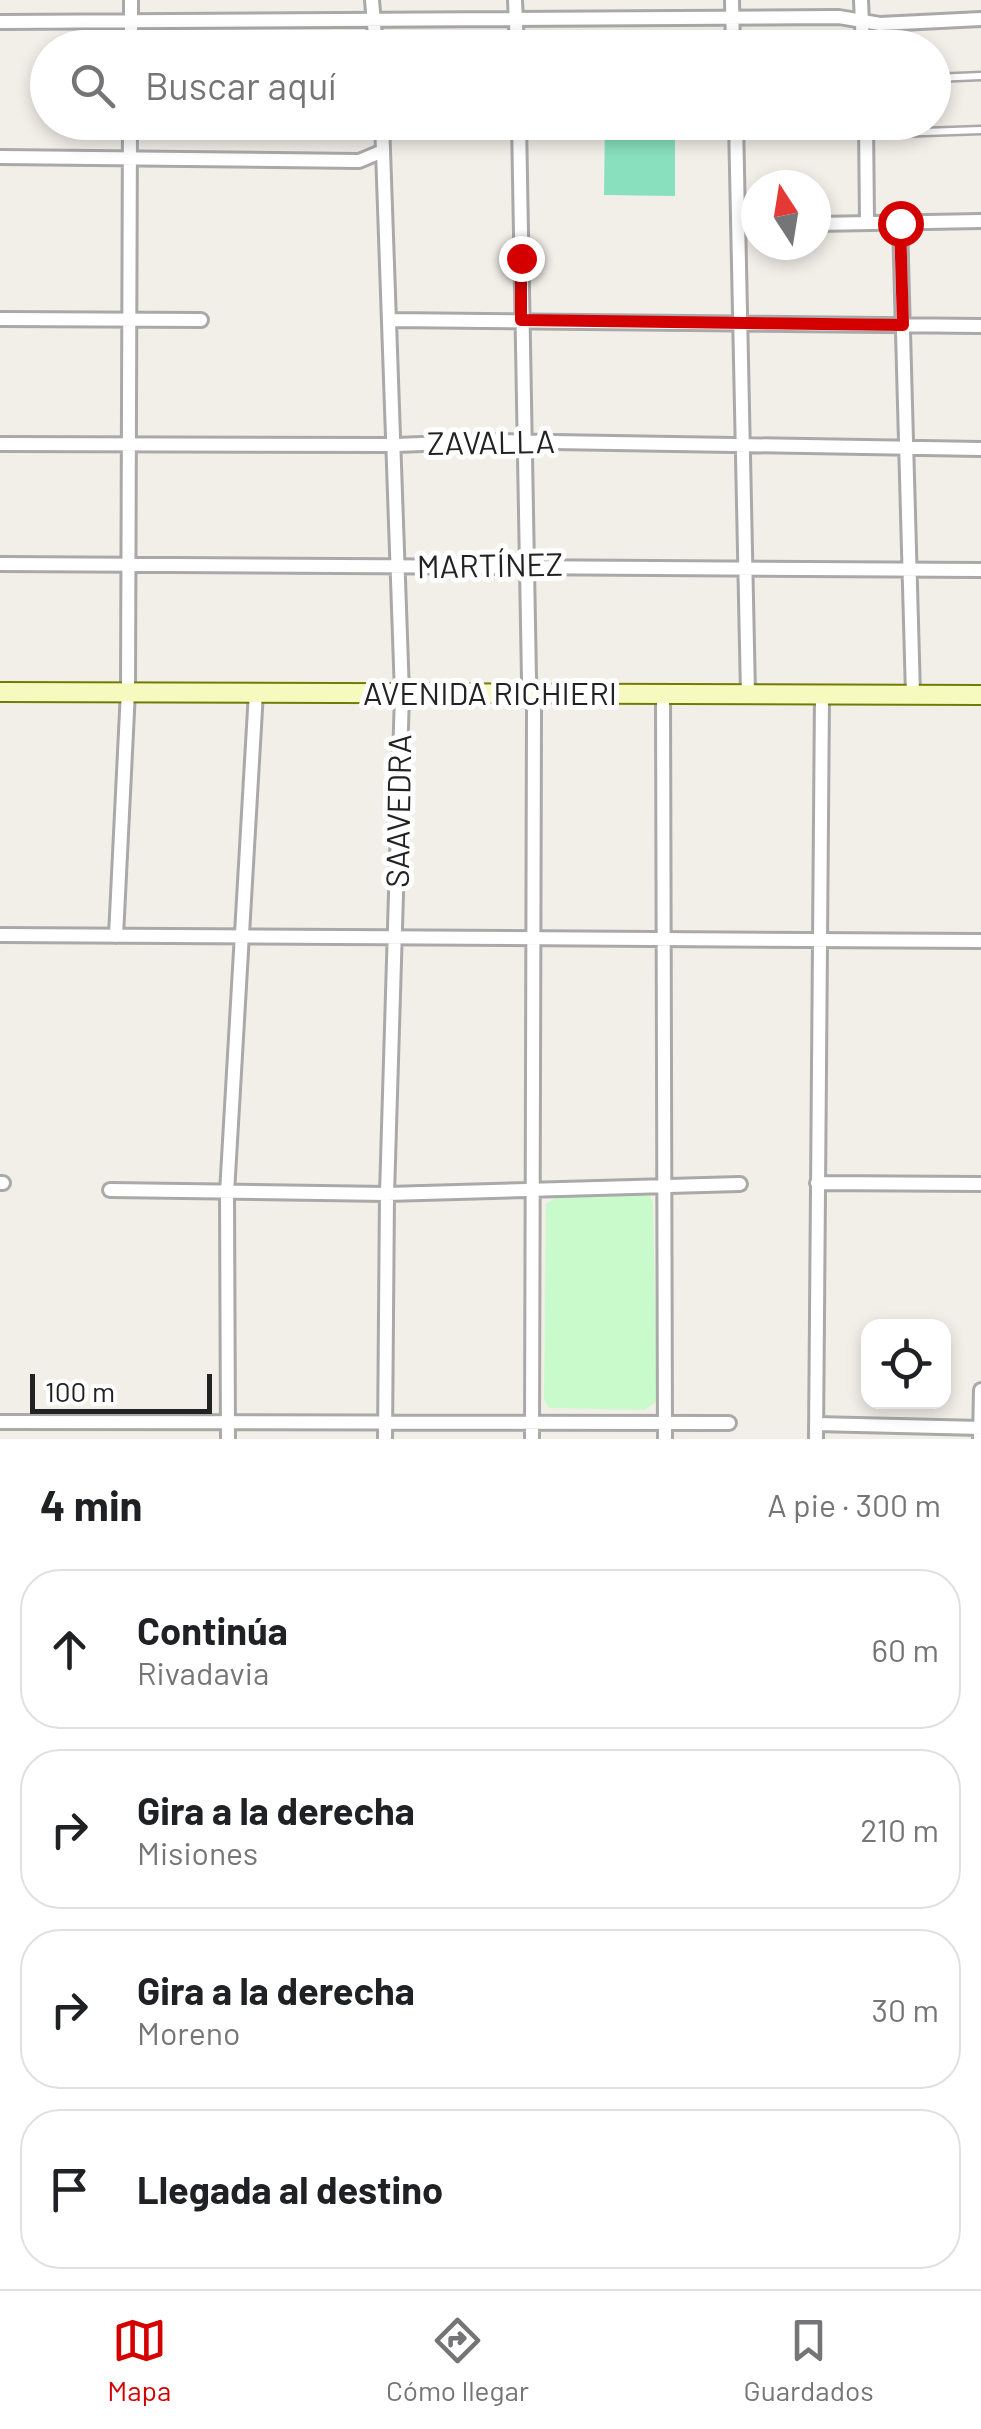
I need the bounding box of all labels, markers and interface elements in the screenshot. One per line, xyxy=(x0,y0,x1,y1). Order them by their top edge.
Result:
search box xyxy=(30,30,951,140)
icon: search xyxy=(65,58,120,113)
text: Buscar aquí xyxy=(145,62,336,108)
north arrow xyxy=(741,170,831,260)
route start xyxy=(878,201,924,247)
route end xyxy=(499,236,545,282)
street label: ZAVALLA xyxy=(427,421,555,461)
street label: MARTÍNEZ xyxy=(416,544,564,584)
street label: AVENIDA RICHIERI xyxy=(363,673,617,711)
street label: SAAVEDRA xyxy=(377,734,417,888)
map controls xyxy=(861,1319,951,1409)
button: locate xyxy=(861,1319,951,1409)
scale bar xyxy=(30,1369,212,1414)
text: 100 m xyxy=(45,1374,115,1408)
text: 4 min xyxy=(40,1479,143,1529)
text: A pie · 300 m xyxy=(767,1485,941,1523)
text: Continúa xyxy=(137,1607,288,1653)
icon: ahead xyxy=(42,1622,97,1677)
text: 60 m xyxy=(872,1630,939,1668)
text: Rivadavia xyxy=(137,1653,269,1691)
text: Gira a la derecha xyxy=(137,1787,415,1833)
icon: right xyxy=(42,1802,97,1857)
text: 210 m xyxy=(860,1810,939,1848)
text: Misiones xyxy=(137,1833,258,1871)
text: Gira a la derecha xyxy=(137,1967,415,2013)
icon: right xyxy=(42,1982,97,2037)
text: 30 m xyxy=(872,1990,939,2028)
text: Moreno xyxy=(137,2013,240,2051)
icon: arrive xyxy=(42,2162,97,2217)
text: Llegada al destino xyxy=(137,2166,443,2212)
tab: Mapa xyxy=(107,2313,171,2407)
tab: Cómo llegar xyxy=(386,2313,529,2407)
tab: Guardados xyxy=(744,2313,874,2407)

